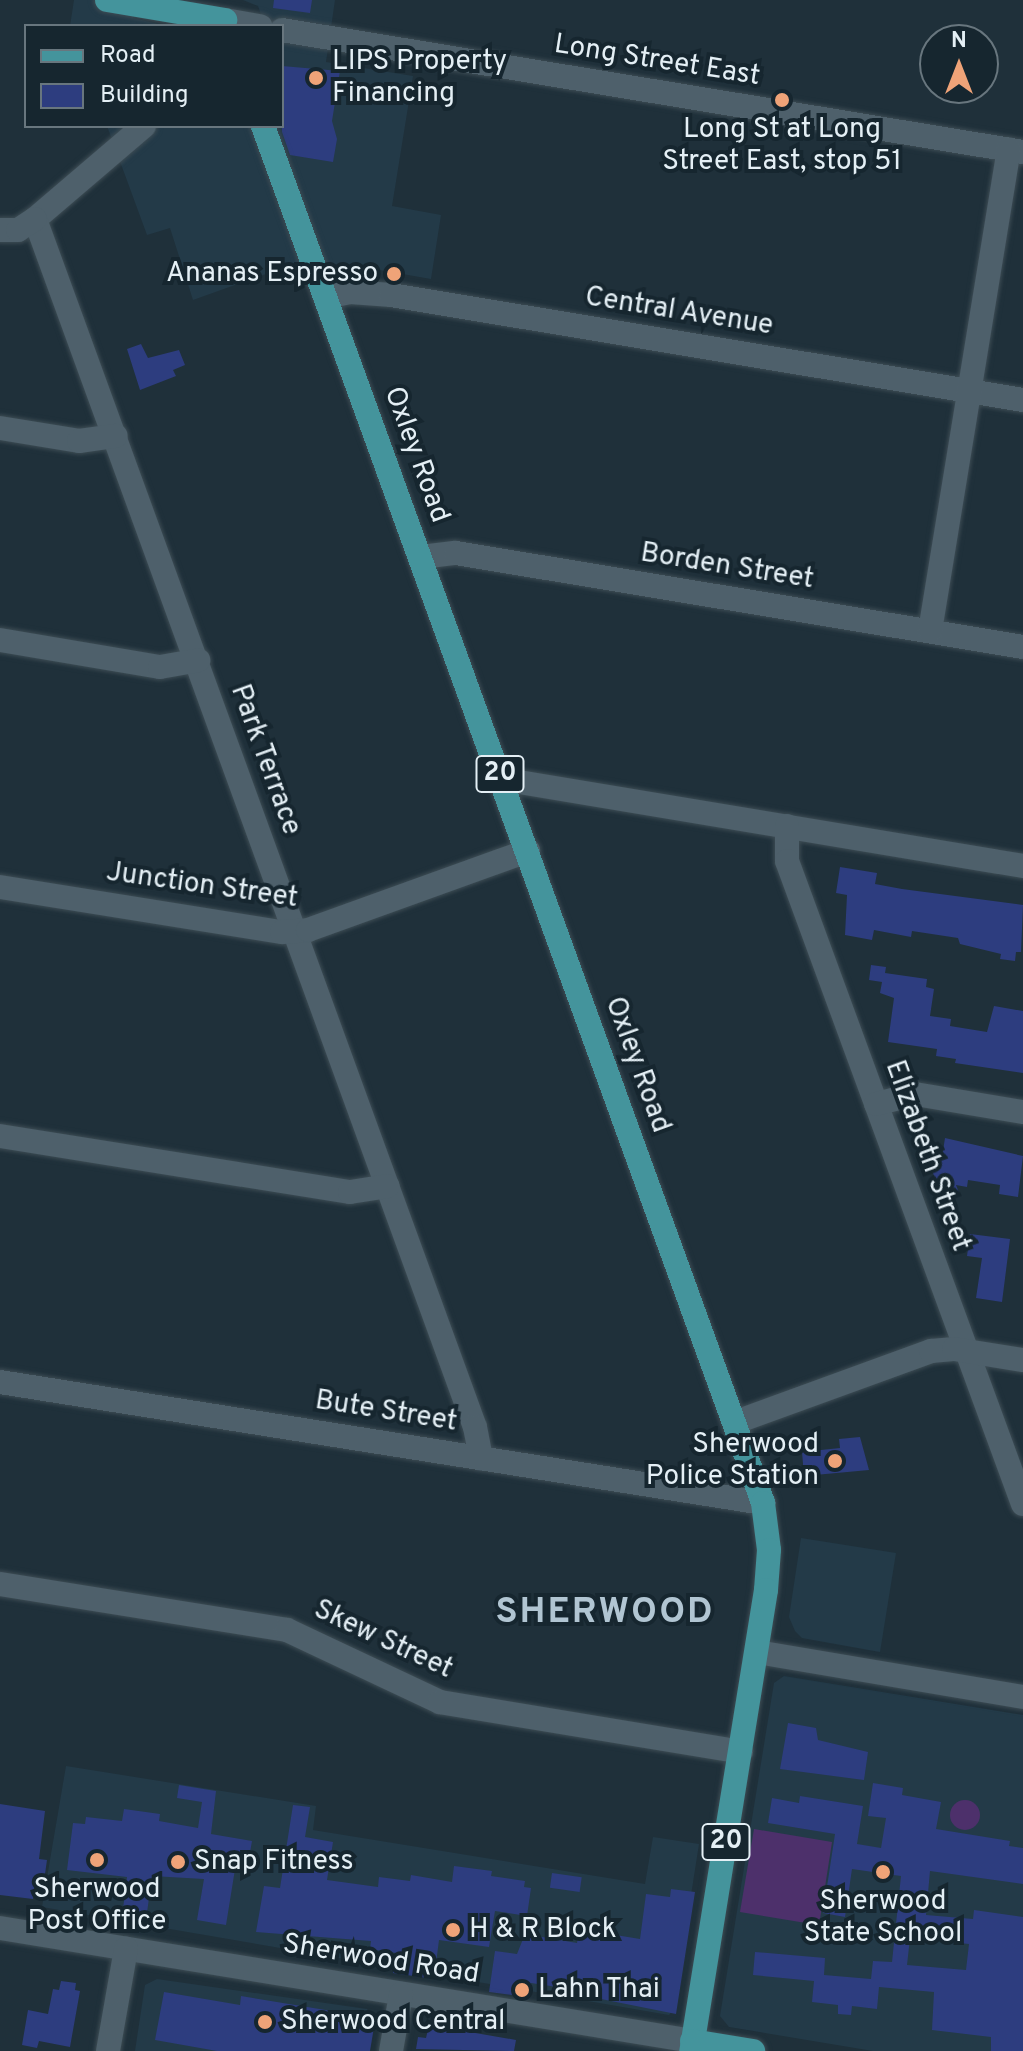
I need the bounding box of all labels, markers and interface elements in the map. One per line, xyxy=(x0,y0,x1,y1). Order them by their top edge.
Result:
legend xyxy=(24,24,284,128)
north arrow xyxy=(919,24,999,104)
street label: Long Street East xyxy=(552,28,762,94)
text: N xyxy=(951,28,967,55)
text: Road xyxy=(100,41,156,71)
place label: LIPS Property Financing xyxy=(332,45,507,111)
marker: LIPS Property Financing xyxy=(307,69,325,87)
text: Building xyxy=(100,81,189,111)
marker: Long St at Long Street East, stop 51 xyxy=(773,91,791,109)
place label: Long St at Long Street East, stop 51 xyxy=(662,113,902,179)
place label: Ananas Espresso xyxy=(166,257,378,291)
marker: Ananas Espresso xyxy=(385,265,403,283)
street label: Central Avenue xyxy=(582,280,776,344)
street label: Oxley Road xyxy=(376,382,456,528)
street label: Borden Street xyxy=(638,537,816,597)
street label: Park Terrace xyxy=(222,680,308,840)
road number: 20 xyxy=(474,752,526,796)
street label: Junction Street xyxy=(104,856,300,916)
street label: Oxley Road xyxy=(597,992,677,1138)
street label: Elizabeth Street xyxy=(877,1056,977,1256)
street label: Bute Street xyxy=(313,1384,459,1440)
place label: Sherwood Police Station xyxy=(646,1428,819,1494)
marker: Sherwood Police Station xyxy=(826,1452,844,1470)
district label: SHERWOOD xyxy=(495,1592,715,1636)
street label: Skew Street xyxy=(308,1593,458,1687)
road number: 20 xyxy=(700,1820,752,1864)
place label: Snap Fitness xyxy=(194,1845,354,1879)
marker: Sherwood Post Office xyxy=(88,1851,106,1869)
marker: Snap Fitness xyxy=(169,1853,187,1871)
marker: Sherwood State School xyxy=(874,1863,892,1881)
place label: Sherwood Post Office xyxy=(28,1873,166,1939)
place label: Sherwood State School xyxy=(804,1885,962,1951)
place label: H & R Block xyxy=(469,1913,617,1947)
marker: H & R Block xyxy=(444,1921,462,1939)
street label: Sherwood Road xyxy=(280,1928,482,1992)
place label: Lahn Thai xyxy=(538,1973,661,2007)
marker: Lahn Thai xyxy=(513,1981,531,1999)
place label: Sherwood Central xyxy=(281,2005,505,2039)
marker: Sherwood Central xyxy=(256,2013,274,2031)

